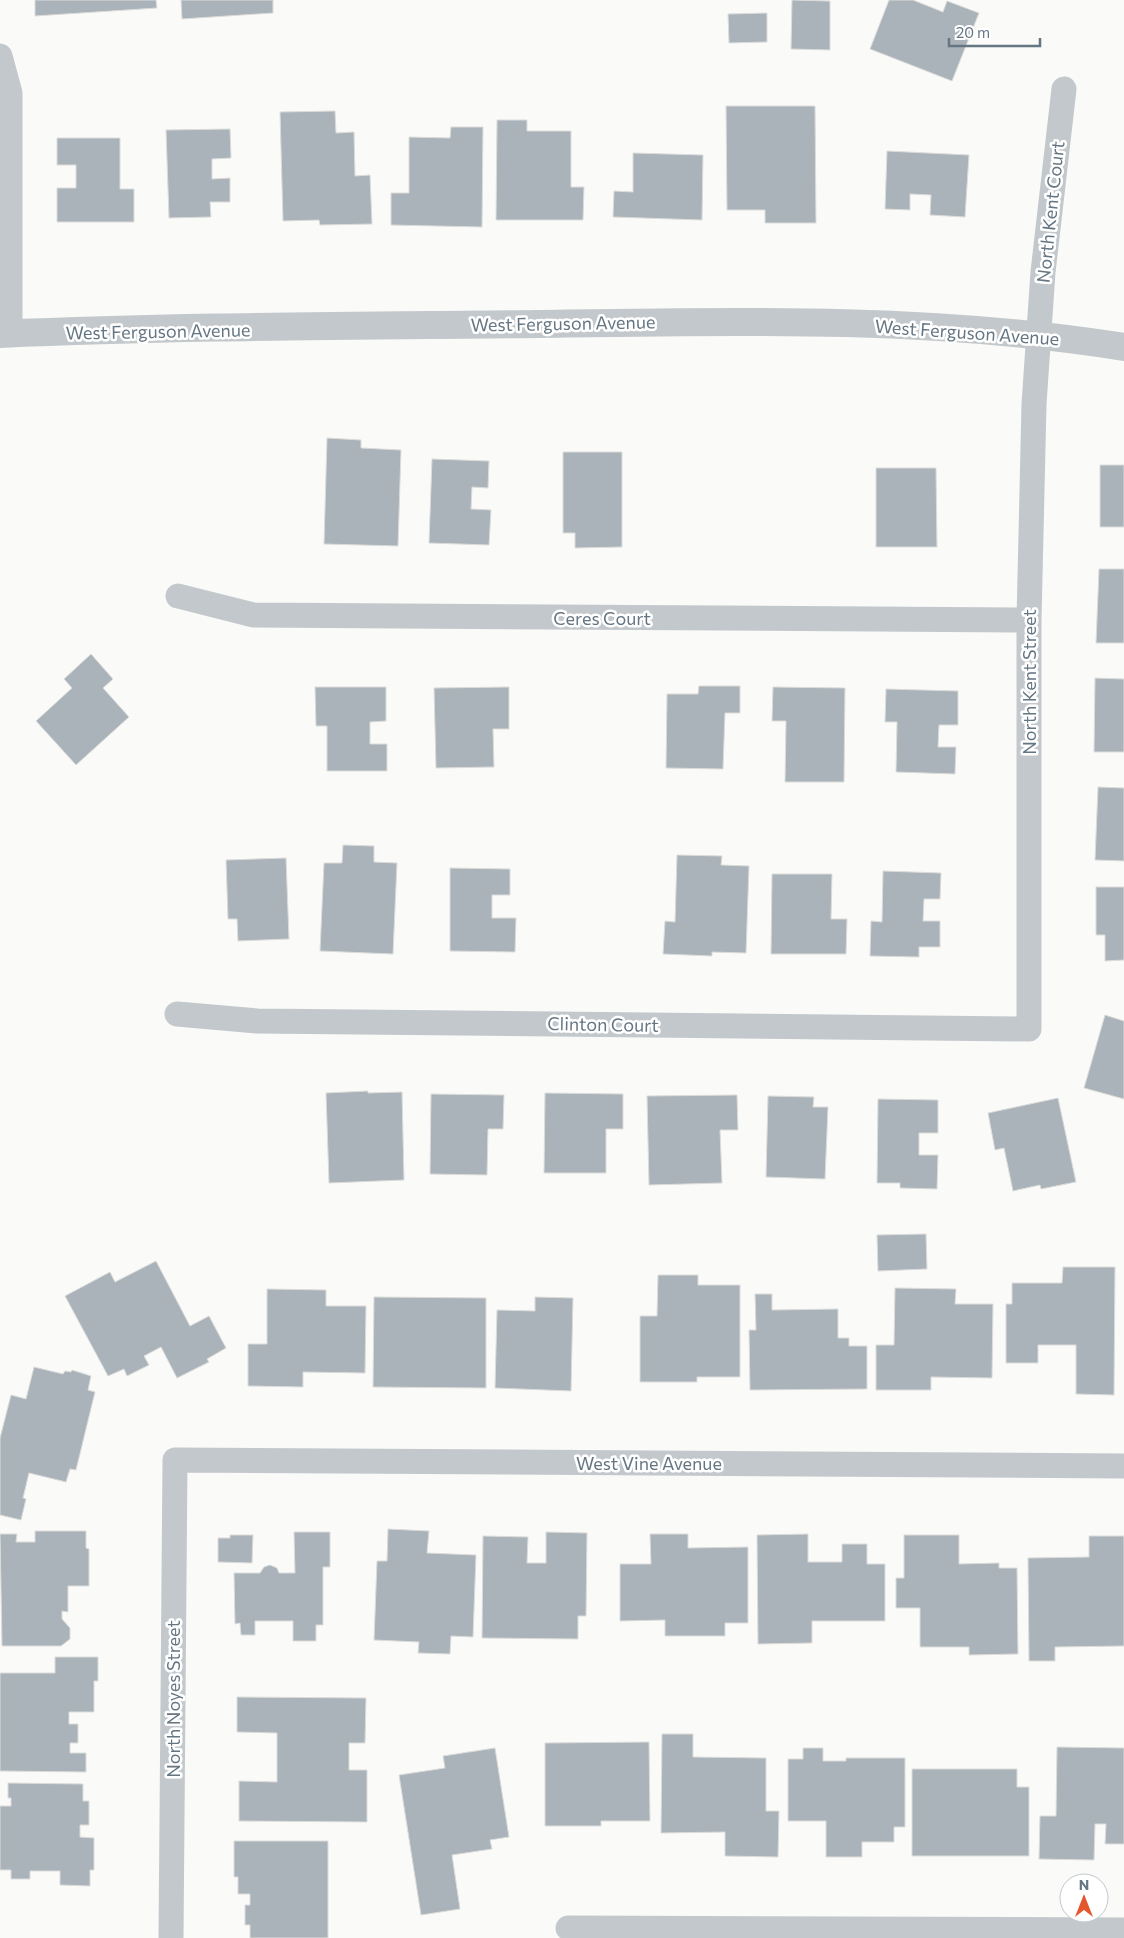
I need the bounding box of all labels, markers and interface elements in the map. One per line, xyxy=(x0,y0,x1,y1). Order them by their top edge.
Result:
scale bar xyxy=(949,15,1040,47)
text: 20 m xyxy=(956,23,990,41)
street label: North Kent Court xyxy=(1032,140,1068,284)
street label: West Ferguson Avenue xyxy=(470,310,656,336)
street label: West Ferguson Avenue xyxy=(874,315,1060,349)
street label: West Ferguson Avenue xyxy=(65,318,251,344)
street label: Ceres Court xyxy=(553,607,651,629)
street label: North Kent Street xyxy=(1018,609,1040,755)
street label: Clinton Court xyxy=(547,1012,659,1036)
street label: West Vine Avenue xyxy=(576,1452,722,1474)
street label: North Noyes Street xyxy=(162,1620,184,1778)
north arrow xyxy=(1059,1873,1109,1923)
text: N xyxy=(1079,1876,1089,1893)

